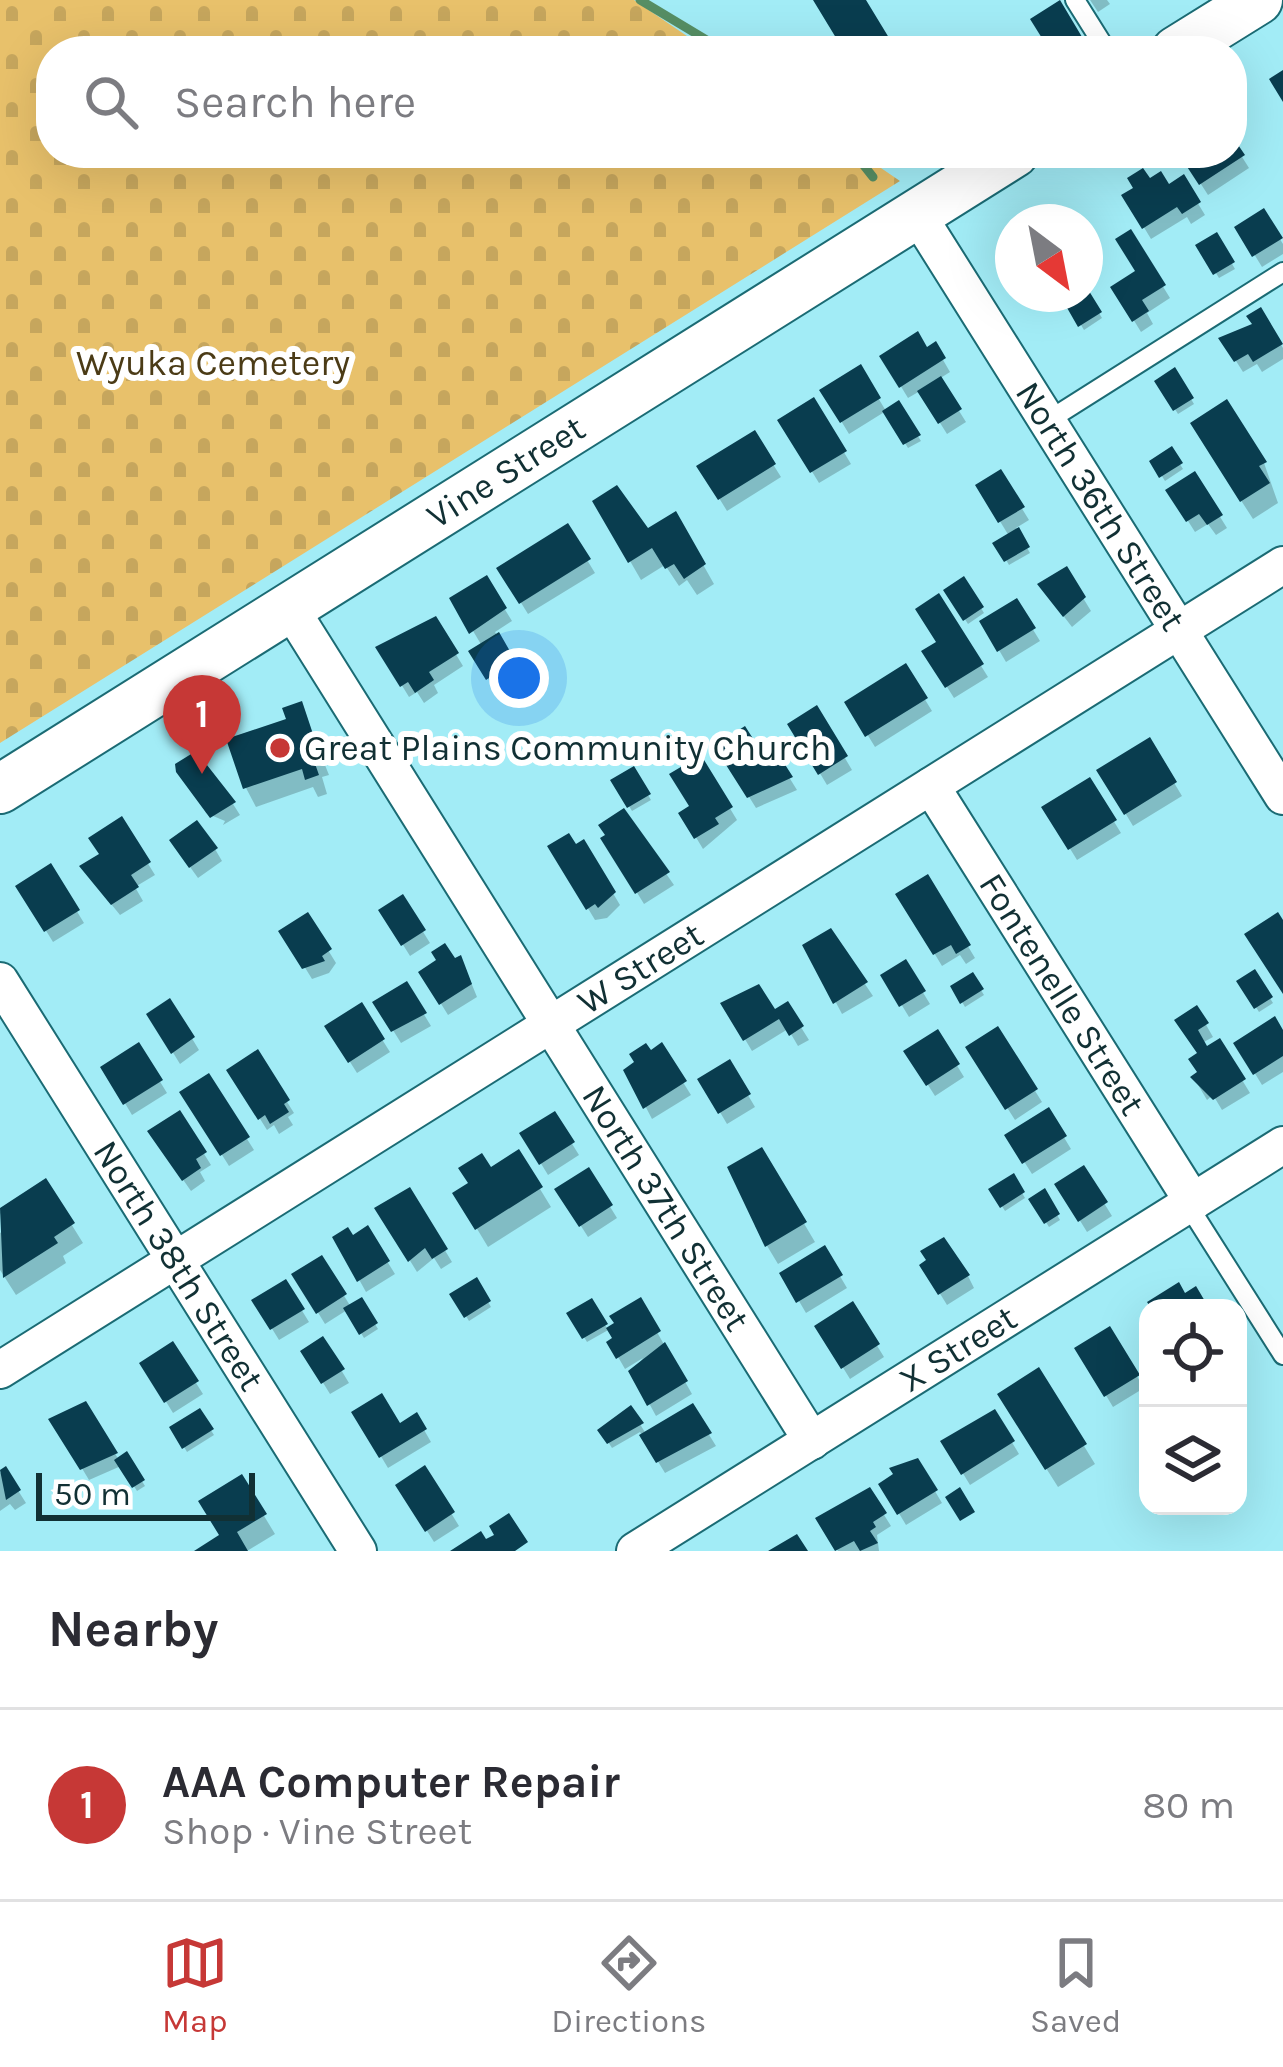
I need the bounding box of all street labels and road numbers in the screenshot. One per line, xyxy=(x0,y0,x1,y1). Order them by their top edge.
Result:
street label: North 36th Street xyxy=(1007,374,1195,638)
street label: Vine Street xyxy=(419,407,593,537)
street label: Fontenelle Street xyxy=(970,865,1154,1123)
street label: W Street xyxy=(570,913,711,1023)
street label: North 37th Street xyxy=(573,1077,759,1339)
street label: North 38th Street xyxy=(85,1133,273,1398)
street label: X Street xyxy=(891,1296,1024,1401)

